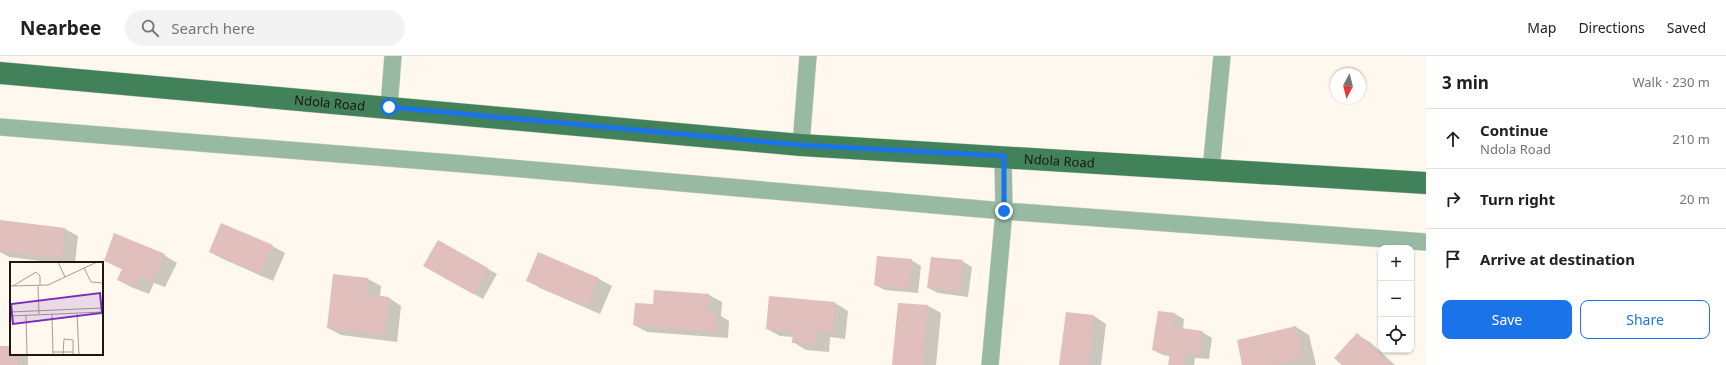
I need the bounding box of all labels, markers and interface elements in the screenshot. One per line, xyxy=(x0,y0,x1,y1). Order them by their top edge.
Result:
search box xyxy=(125,10,405,46)
text: Nearbee xyxy=(20,15,101,41)
icon: search xyxy=(139,17,161,39)
text: Search here xyxy=(171,18,255,38)
text: Map xyxy=(1527,18,1556,37)
text: Directions xyxy=(1578,18,1645,37)
text: Saved xyxy=(1667,18,1706,37)
north arrow xyxy=(1330,68,1366,104)
text: 3 min xyxy=(1442,71,1489,94)
text: Walk · 230 m xyxy=(1632,73,1710,91)
street label: Ndola Road xyxy=(293,90,366,115)
route start xyxy=(380,98,398,116)
text: Continue xyxy=(1480,120,1548,140)
icon: ahead xyxy=(1442,128,1464,150)
text: 210 m xyxy=(1672,130,1710,148)
text: Ndola Road xyxy=(1480,140,1551,158)
street label: Ndola Road xyxy=(1023,150,1095,172)
icon: right xyxy=(1442,188,1464,210)
text: Turn right xyxy=(1480,189,1555,209)
text: 20 m xyxy=(1680,190,1710,208)
route end xyxy=(995,202,1013,220)
map controls xyxy=(1378,245,1414,353)
button: + xyxy=(1378,245,1414,281)
icon: arrive xyxy=(1442,248,1464,270)
text: Arrive at destination xyxy=(1480,249,1635,269)
inset map xyxy=(10,262,103,355)
button: − xyxy=(1378,281,1414,317)
button: Save xyxy=(1442,300,1572,339)
button: Share xyxy=(1580,300,1710,339)
button: locate xyxy=(1378,317,1414,353)

